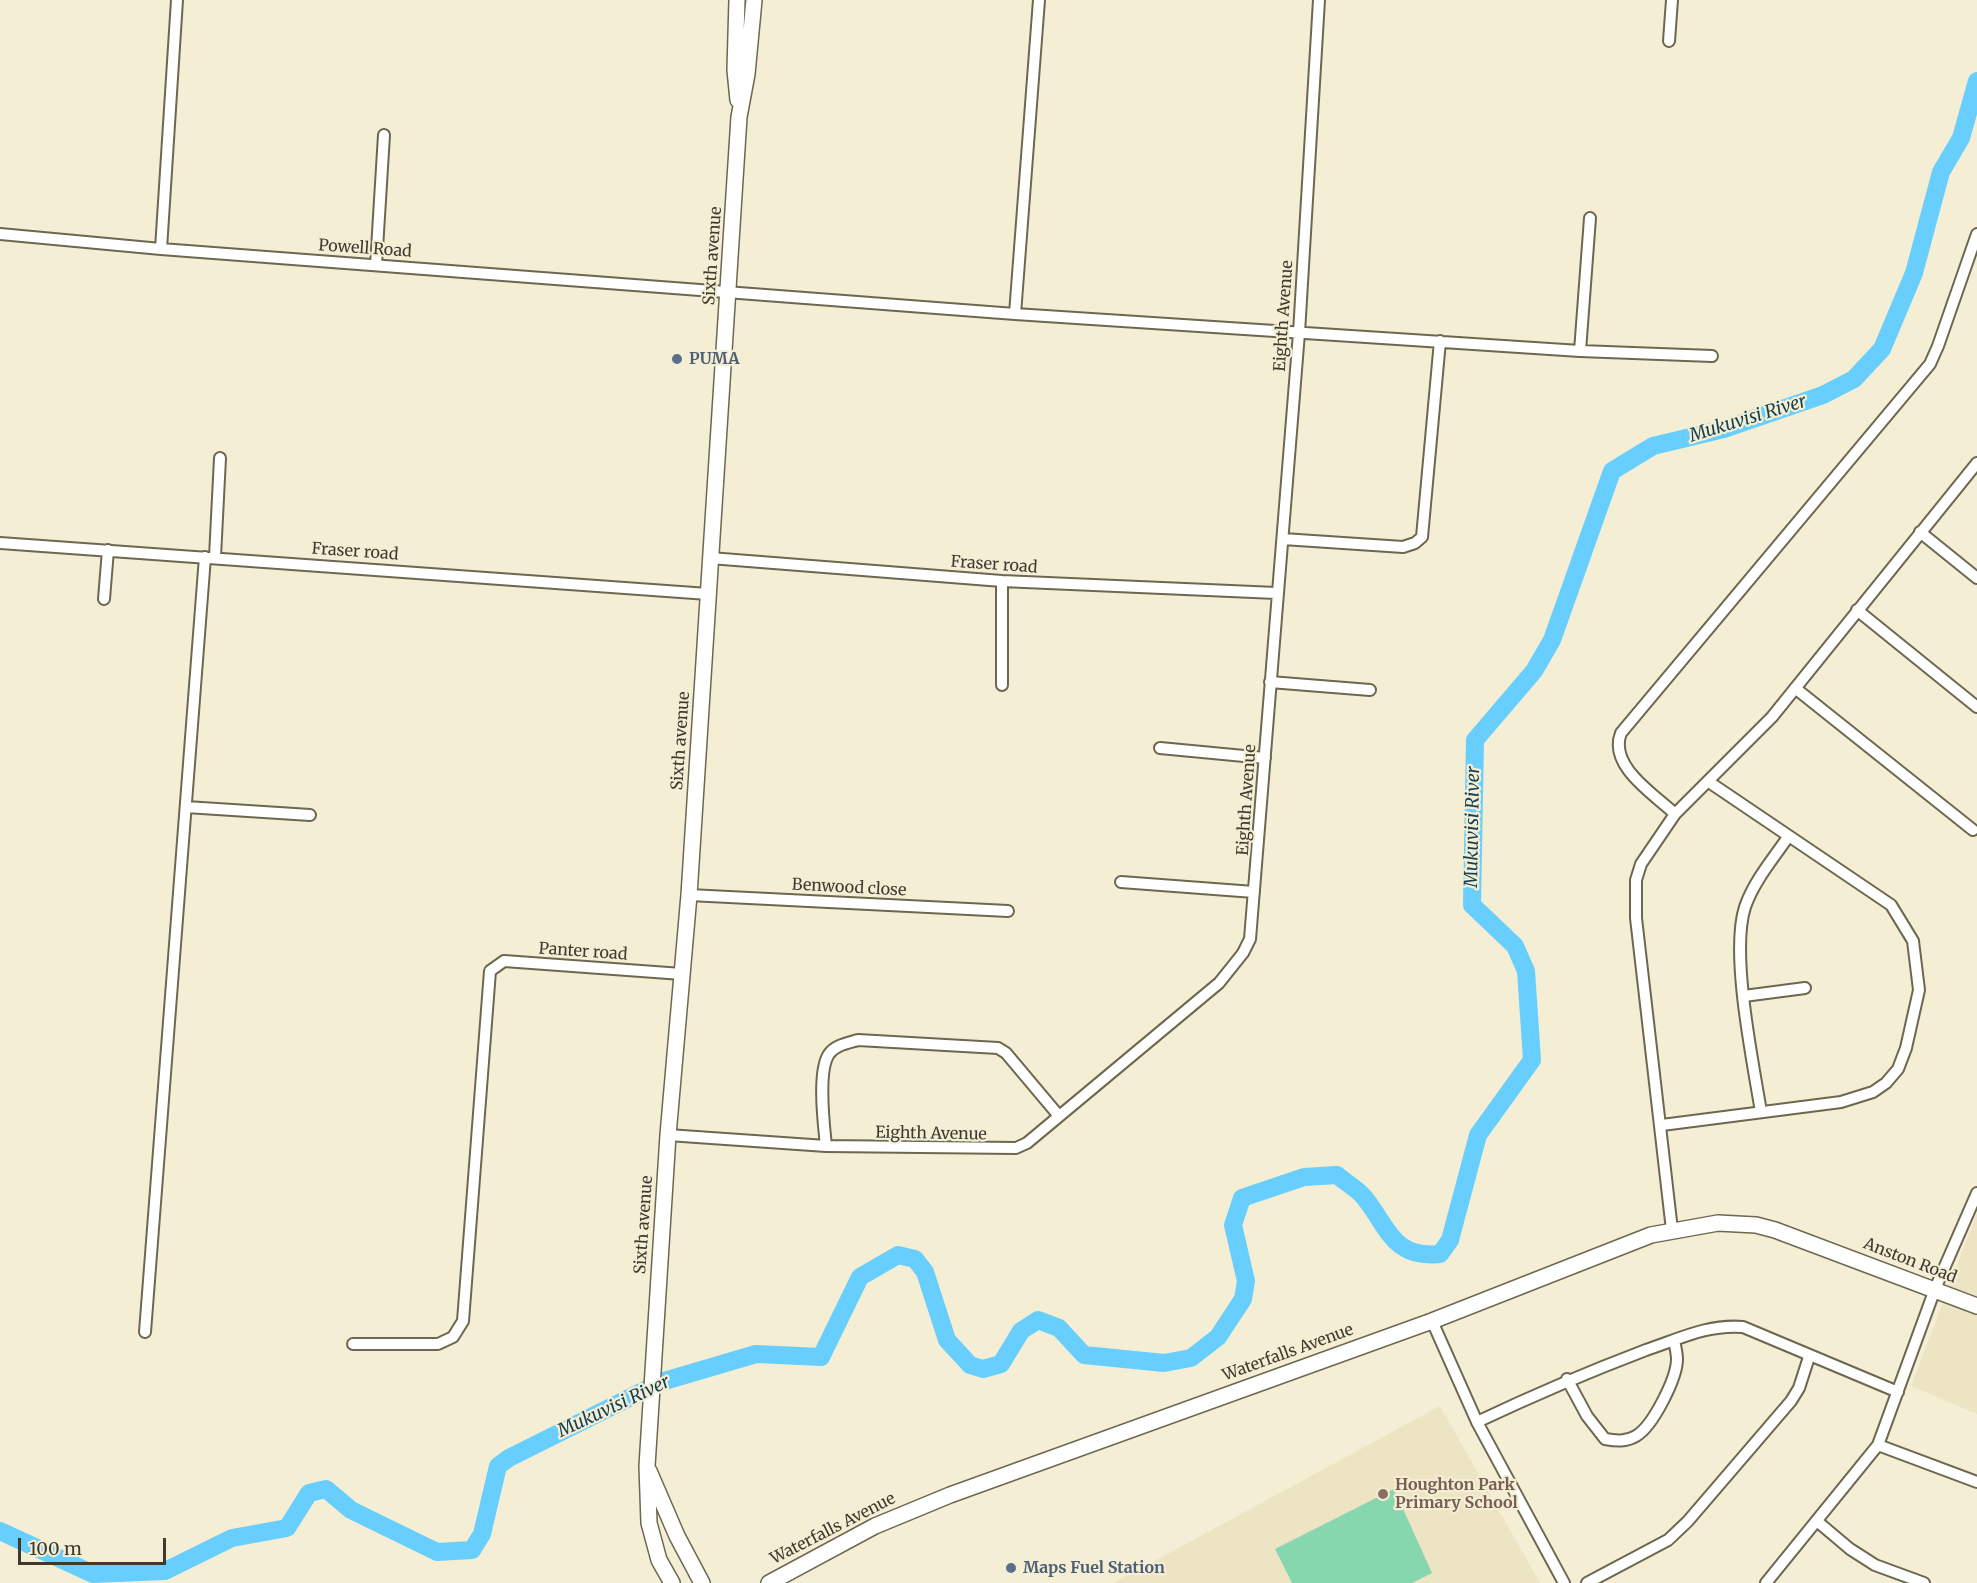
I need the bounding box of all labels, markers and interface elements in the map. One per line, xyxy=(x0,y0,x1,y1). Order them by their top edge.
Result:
street label: Sixth avenue xyxy=(700,206,726,306)
street label: Powell Road xyxy=(318,236,412,262)
street label: Eighth Avenue xyxy=(1271,260,1297,372)
place label: PUMA xyxy=(689,349,740,369)
marker: PUMA xyxy=(670,352,684,366)
water label: Mukuvisi River xyxy=(1687,391,1809,447)
street label: Fraser road xyxy=(311,539,399,565)
street label: Fraser road xyxy=(950,552,1038,578)
street label: Sixth avenue xyxy=(668,691,694,791)
street label: Eighth Avenue xyxy=(1234,744,1260,856)
water label: Mukuvisi River xyxy=(1461,766,1485,888)
street label: Benwood close xyxy=(791,875,907,901)
street label: Panter road xyxy=(538,939,628,965)
street label: Eighth Avenue xyxy=(875,1123,987,1145)
street label: Sixth avenue xyxy=(631,1175,657,1275)
street label: Anston Road xyxy=(1861,1234,1959,1288)
street label: Waterfalls Avenue xyxy=(1220,1320,1356,1386)
water label: Mukuvisi River xyxy=(554,1372,674,1442)
place label: Houghton Park Primary School xyxy=(1395,1475,1518,1513)
marker: Houghton Park Primary School xyxy=(1376,1487,1390,1501)
street label: Waterfalls Avenue xyxy=(767,1489,899,1569)
scale bar xyxy=(21,1526,170,1564)
text: 100 m xyxy=(29,1537,82,1560)
place label: Maps Fuel Station xyxy=(1023,1558,1165,1578)
marker: Maps Fuel Station xyxy=(1004,1561,1018,1575)

